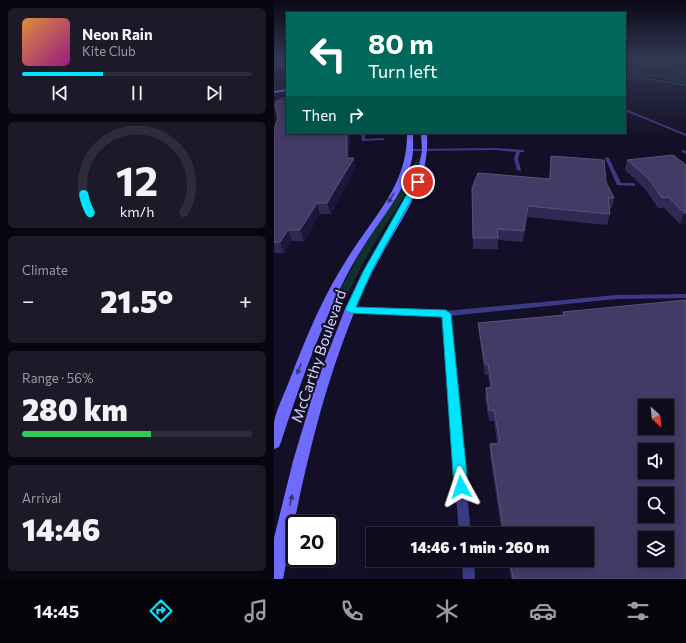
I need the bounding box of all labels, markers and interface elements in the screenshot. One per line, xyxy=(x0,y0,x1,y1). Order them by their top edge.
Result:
text: Neon Rain xyxy=(82,25,153,43)
text: 80 m xyxy=(368,26,434,60)
icon: left xyxy=(302,28,354,80)
text: Kite Club xyxy=(82,43,136,59)
text: Turn left xyxy=(368,60,437,82)
icon: previous xyxy=(49,82,71,104)
icon: pause xyxy=(126,82,148,104)
icon: next xyxy=(203,82,225,104)
icon: right xyxy=(345,104,367,126)
text: Then xyxy=(302,106,337,124)
text: 12 xyxy=(116,154,158,205)
pin xyxy=(401,165,435,199)
icon: arrive xyxy=(407,171,429,193)
one-way arrow xyxy=(388,192,395,204)
text: km/h xyxy=(120,202,154,220)
text: Climate xyxy=(22,262,68,278)
text: 21.5° xyxy=(100,282,173,319)
text: − xyxy=(22,287,35,314)
text: + xyxy=(239,287,252,314)
street label: McCarthy Boulevard xyxy=(287,287,349,425)
one-way arrow xyxy=(295,364,301,376)
text: Range · 56% xyxy=(22,370,94,386)
text: 280 km xyxy=(22,390,128,427)
north arrow xyxy=(638,399,674,435)
map controls xyxy=(638,399,674,567)
button: sound xyxy=(638,443,674,479)
position arrow xyxy=(440,466,482,508)
button: search xyxy=(638,487,674,523)
text: Arrival xyxy=(22,490,61,506)
one-way arrow xyxy=(288,494,294,506)
text: 14:46 xyxy=(22,510,100,547)
speed limit sign: 20 xyxy=(286,515,338,567)
button: layers xyxy=(638,531,674,567)
text: 14:46 · 1 min · 260 m xyxy=(411,538,549,556)
icon: directions xyxy=(147,597,175,625)
icon: music xyxy=(242,597,270,625)
icon: phone xyxy=(338,597,366,625)
icon: climate xyxy=(433,597,461,625)
icon: car xyxy=(529,597,557,625)
icon: filters xyxy=(624,597,652,625)
text: 14:45 xyxy=(34,600,79,622)

